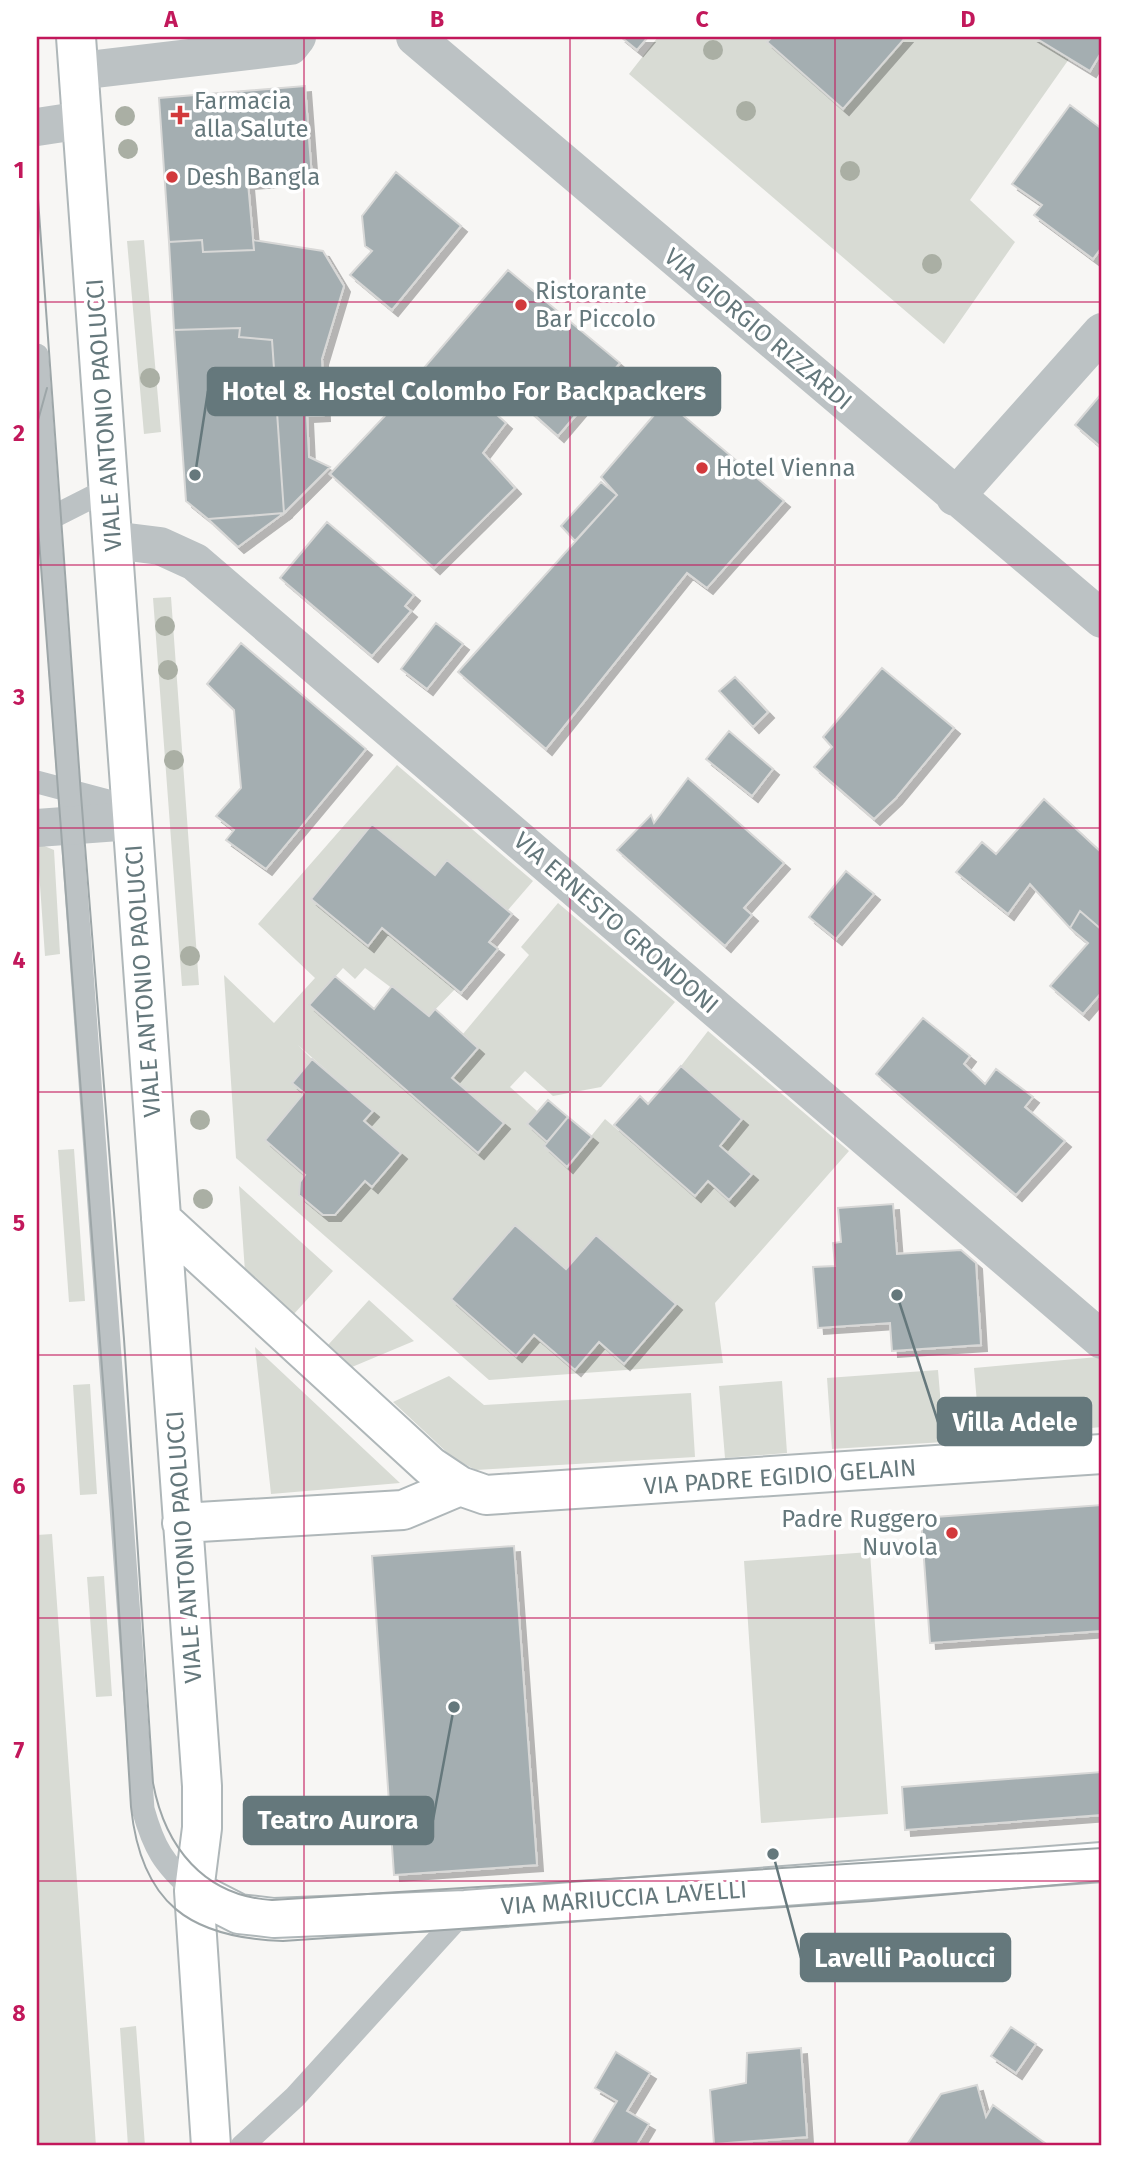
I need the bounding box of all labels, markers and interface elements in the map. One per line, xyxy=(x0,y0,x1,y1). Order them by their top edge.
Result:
text: A xyxy=(163,5,178,33)
text: B xyxy=(430,5,444,33)
text: C xyxy=(695,5,709,33)
text: D xyxy=(961,5,976,33)
place label: Farmacia alla Salute xyxy=(194,87,308,143)
marker: Farmacia alla Salute xyxy=(172,107,188,123)
text: 1 xyxy=(14,156,24,184)
place label: Desh Bangla xyxy=(186,163,320,191)
marker: Desh Bangla xyxy=(164,169,180,185)
street label: VIA GIORGIO RIZZARDI xyxy=(659,242,857,416)
place label: Ristorante Bar Piccolo xyxy=(535,277,656,333)
street label: VIALE ANTONIO PAOLUCCI xyxy=(80,278,128,552)
marker: Ristorante Bar Piccolo xyxy=(513,297,529,313)
callout: Hotel & Hostel Colombo For Backpackers xyxy=(208,368,720,415)
text: Hotel & Hostel Colombo For Backpackers xyxy=(222,376,706,407)
text: 2 xyxy=(13,419,25,447)
place label: Hotel Vienna xyxy=(716,454,856,482)
marker: Hotel Vienna xyxy=(694,460,710,476)
text: 3 xyxy=(12,683,25,711)
street label: VIA ERNESTO GRONDONI xyxy=(508,827,724,1019)
street label: VIALE ANTONIO PAOLUCCI xyxy=(119,844,167,1118)
text: 4 xyxy=(13,946,26,974)
text: 5 xyxy=(13,1209,25,1237)
callout: Villa Adele xyxy=(938,1398,1091,1445)
text: Villa Adele xyxy=(951,1407,1078,1438)
street label: VIALE ANTONIO PAOLUCCI xyxy=(160,1410,208,1684)
street label: VIA PADRE EGIDIO GELAIN xyxy=(643,1453,917,1501)
text: 6 xyxy=(13,1472,26,1500)
place label: Padre Ruggero Nuvola xyxy=(781,1505,938,1561)
marker: Padre Ruggero Nuvola xyxy=(944,1525,960,1541)
text: 7 xyxy=(14,1736,25,1764)
callout: Teatro Aurora xyxy=(244,1797,433,1844)
text: Teatro Aurora xyxy=(258,1805,418,1836)
street label: VIA MARIUCCIA LAVELLI xyxy=(500,1875,748,1921)
callout: Lavelli Paolucci xyxy=(801,1934,1010,1981)
text: Lavelli Paolucci xyxy=(814,1943,996,1974)
text: 8 xyxy=(12,1999,26,2027)

